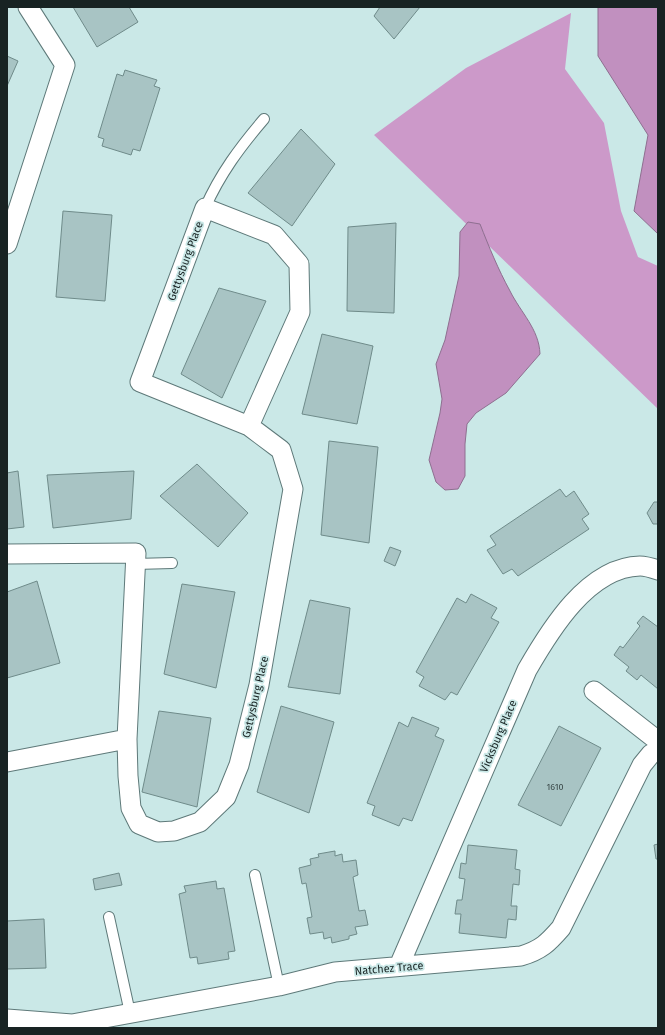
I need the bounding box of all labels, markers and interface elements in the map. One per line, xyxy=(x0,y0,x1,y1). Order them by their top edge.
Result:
street label: Gettysburg Place xyxy=(165,220,206,303)
street label: Gettysburg Place xyxy=(240,655,271,739)
street label: Vicksburg Place xyxy=(477,698,520,774)
house number: 1610 xyxy=(546,782,564,792)
street label: Natchez Trace xyxy=(354,959,424,978)

